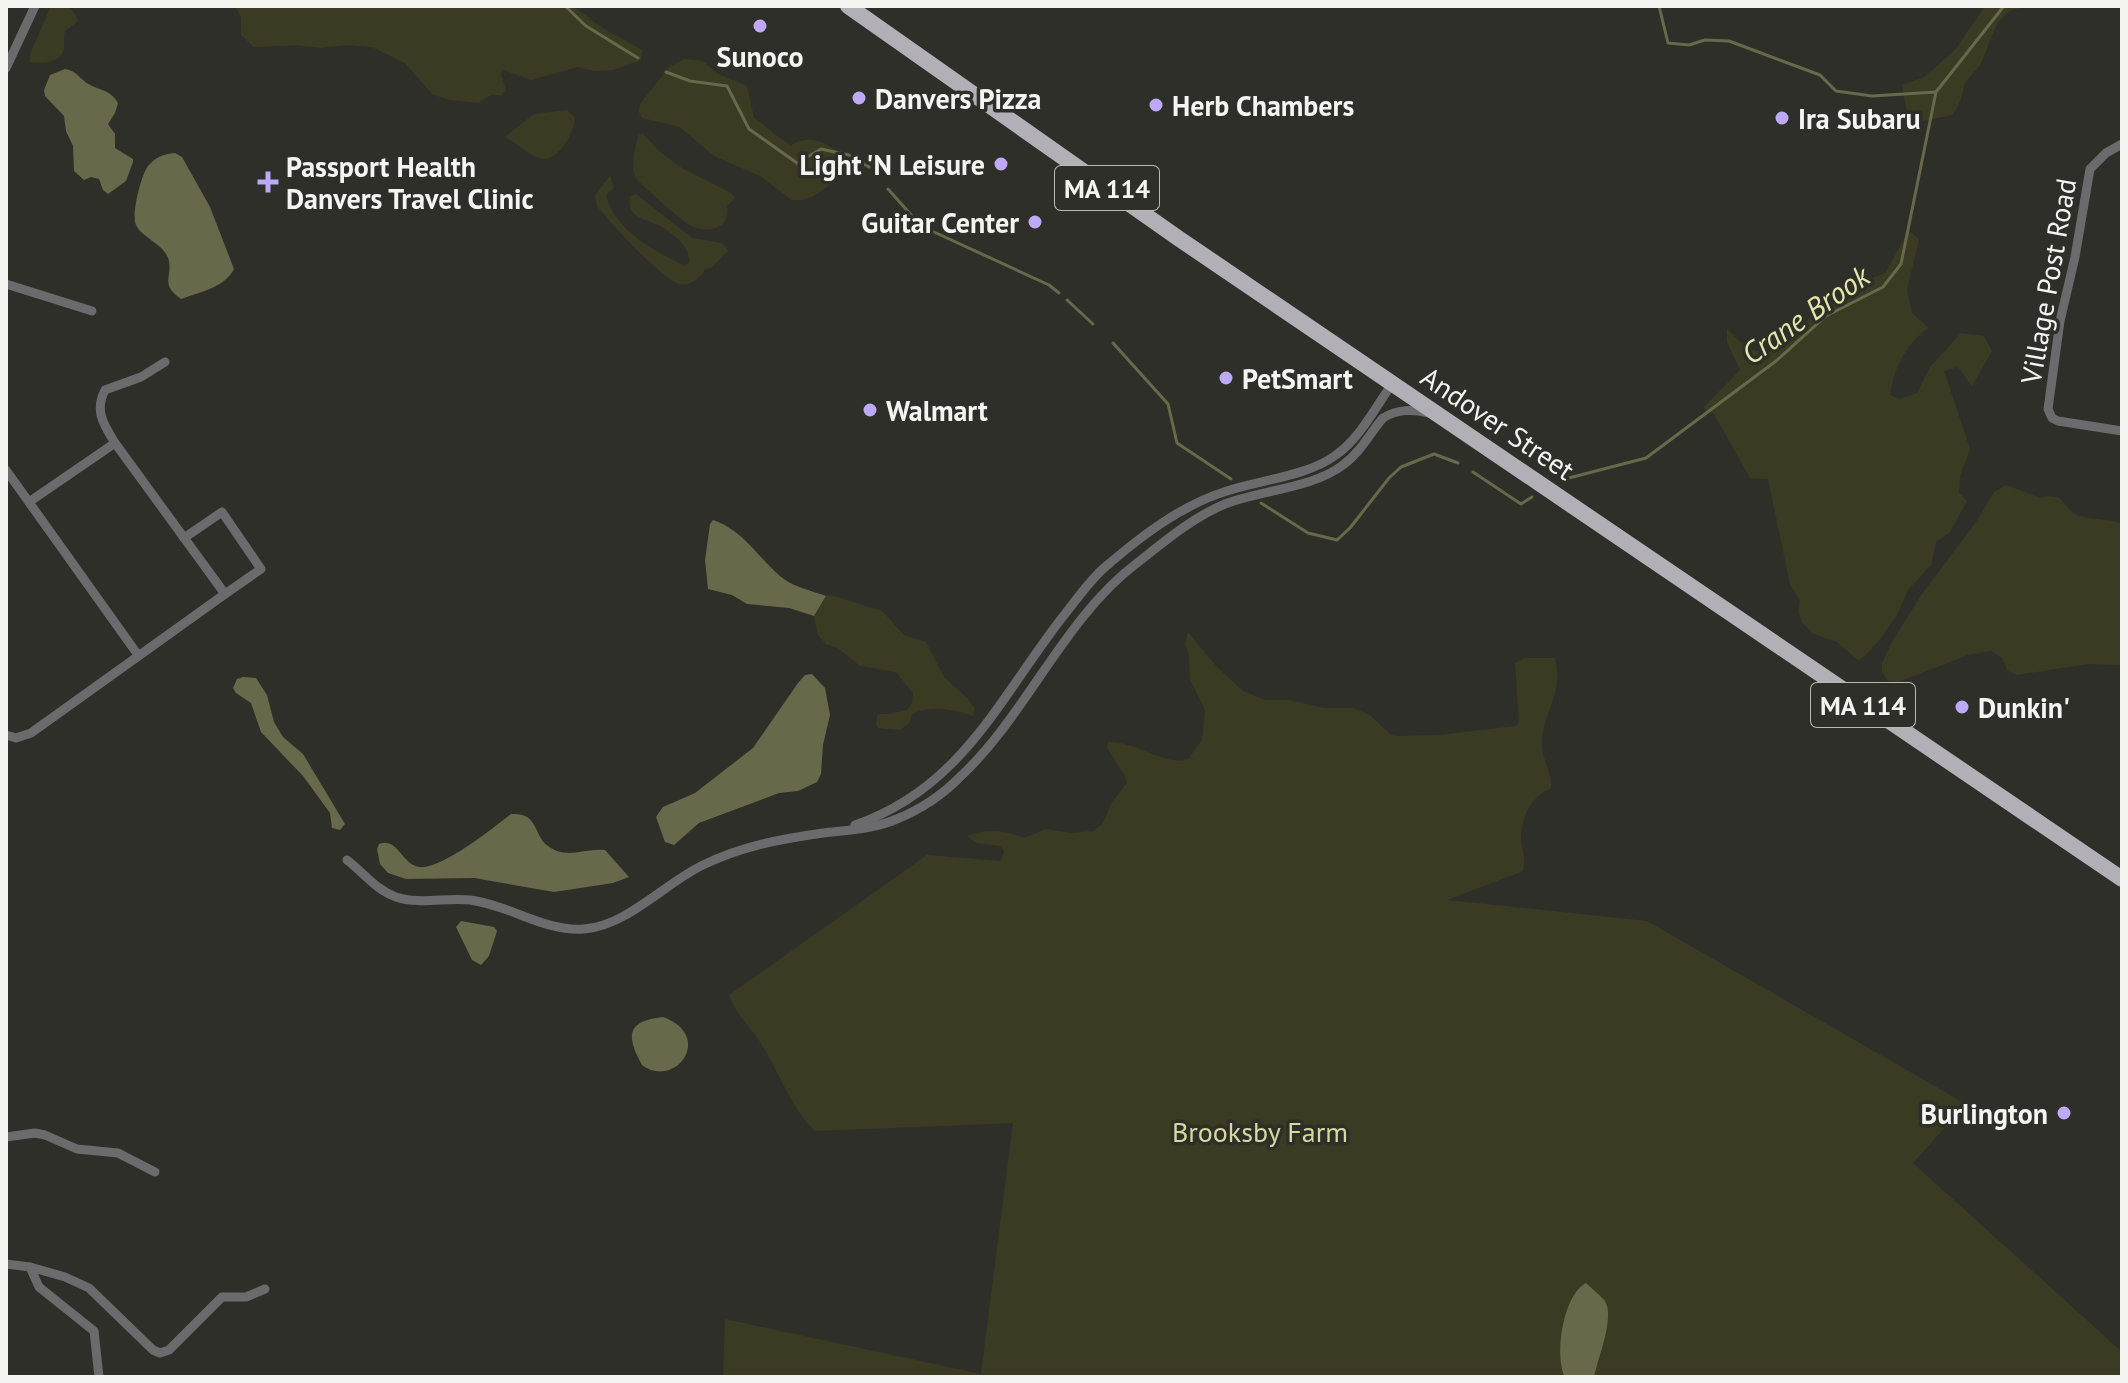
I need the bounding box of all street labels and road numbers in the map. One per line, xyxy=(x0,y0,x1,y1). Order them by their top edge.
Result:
road number: MA 114 xyxy=(1055,166,1159,210)
street label: Village Post Road xyxy=(2012,175,2084,388)
street label: Andover Street xyxy=(1414,358,1582,488)
road number: MA 114 xyxy=(1811,683,1915,727)

